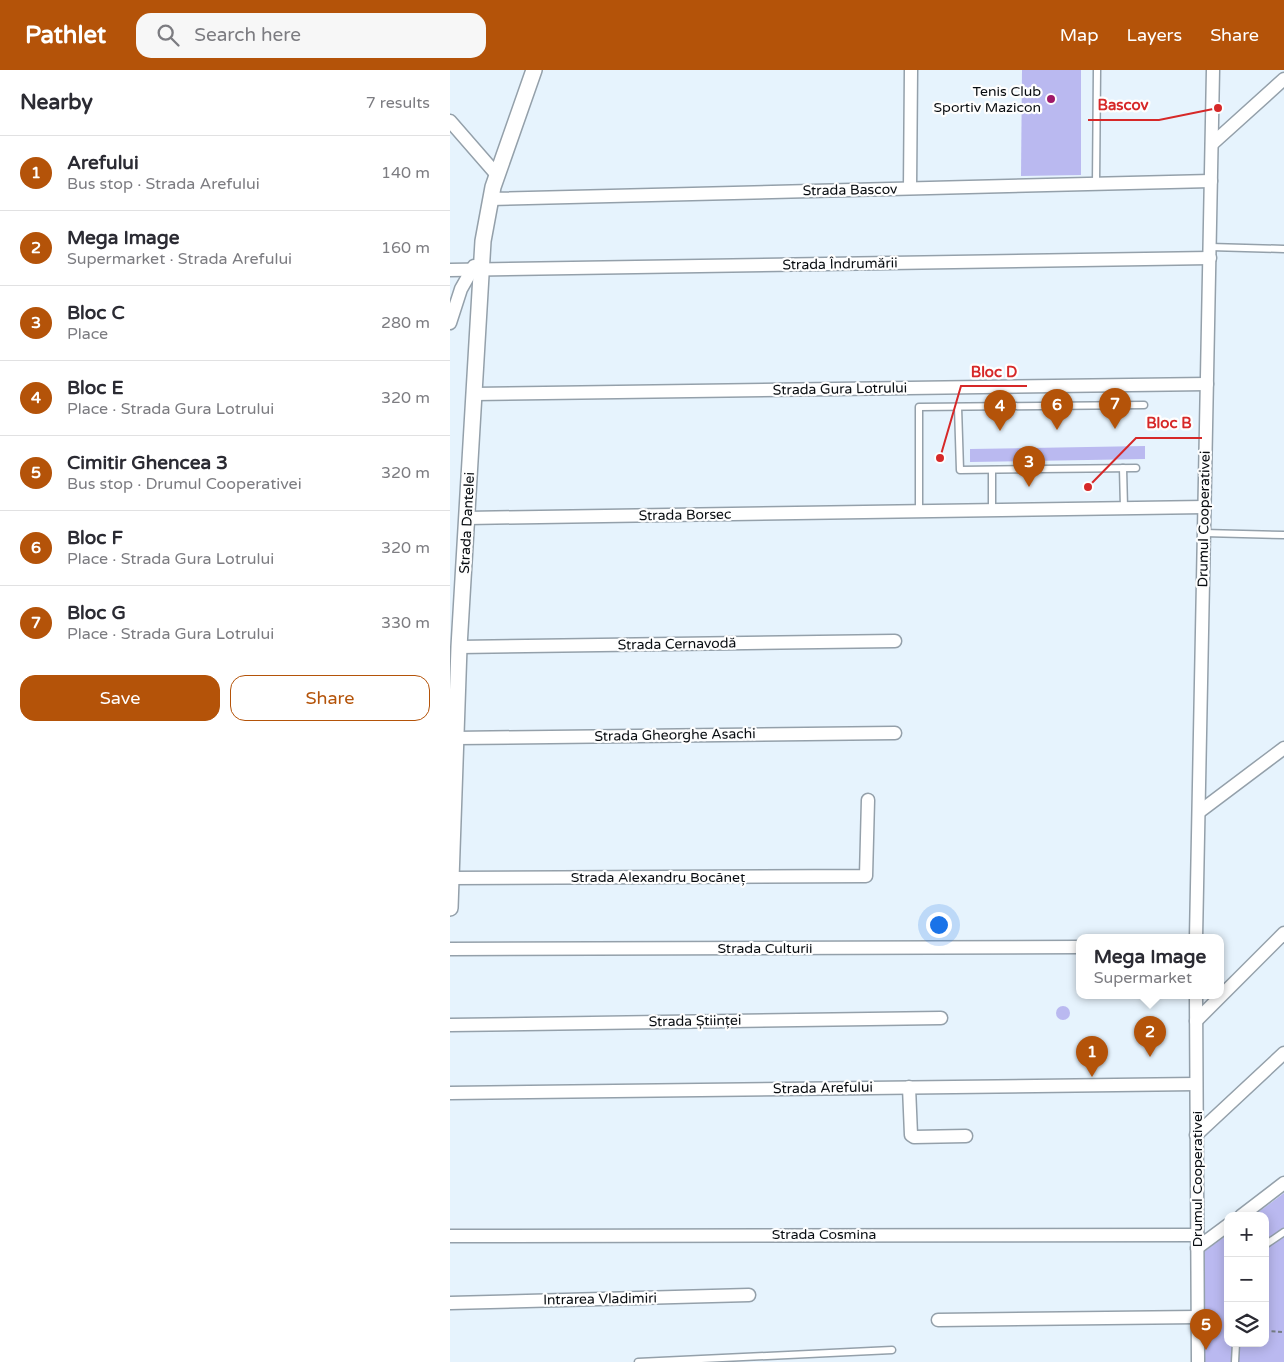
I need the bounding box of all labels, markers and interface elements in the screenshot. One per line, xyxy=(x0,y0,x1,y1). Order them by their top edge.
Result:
search box xyxy=(136,13,486,58)
text: Pathlet xyxy=(25,21,106,50)
icon: search xyxy=(154,21,182,49)
text: Search here xyxy=(194,24,301,46)
text: Map xyxy=(1060,24,1099,46)
text: Layers xyxy=(1127,24,1182,46)
text: Share xyxy=(1210,24,1259,46)
place label: Tenis Club Sportiv Mazicon xyxy=(934,83,1041,116)
text: Nearby xyxy=(20,90,93,115)
callout: Bascov xyxy=(1088,90,1159,120)
text: 7 results xyxy=(366,93,430,113)
marker: Tenis Club Sportiv Mazicon xyxy=(1045,93,1057,105)
text: Bascov xyxy=(1098,96,1149,114)
text: Arefului xyxy=(67,152,139,174)
text: 1 xyxy=(31,163,41,183)
text: 140 m xyxy=(381,163,430,183)
text: Bus stop · Strada Arefului xyxy=(67,174,260,194)
street label: Strada Bascov xyxy=(802,181,898,199)
text: Mega Image xyxy=(67,227,180,249)
text: 2 xyxy=(31,238,41,258)
text: 160 m xyxy=(381,238,430,258)
text: Supermarket · Strada Arefului xyxy=(67,249,292,269)
street label: Strada Îndrumării xyxy=(782,254,898,274)
text: Bloc C xyxy=(67,302,125,324)
text: 3 xyxy=(31,313,41,333)
text: 280 m xyxy=(381,313,430,333)
text: Place xyxy=(67,324,108,344)
callout: Bloc D xyxy=(961,356,1027,386)
text: Bloc D xyxy=(971,363,1017,381)
text: Bloc E xyxy=(67,377,124,399)
street label: Strada Gura Lotrului xyxy=(773,379,907,399)
text: 4 xyxy=(31,388,41,408)
text: 320 m xyxy=(381,388,430,408)
pin: 7 xyxy=(1099,388,1131,429)
pin: 6 xyxy=(1041,389,1073,430)
pin: 4 xyxy=(984,390,1016,431)
text: Place · Strada Gura Lotrului xyxy=(67,399,274,419)
callout: Bloc B xyxy=(1136,408,1202,438)
text: Bloc B xyxy=(1146,414,1192,432)
pin: 3 xyxy=(1013,446,1045,487)
street label: Drumul Cooperativei xyxy=(1194,451,1214,587)
text: Cimitir Ghencea 3 xyxy=(67,452,228,474)
text: 5 xyxy=(31,463,41,483)
text: 320 m xyxy=(381,463,430,483)
street label: Strada Dantelei xyxy=(456,472,478,574)
text: Bus stop · Drumul Cooperativei xyxy=(67,474,302,494)
street label: Strada Borsec xyxy=(638,506,732,524)
text: Bloc F xyxy=(67,527,123,549)
text: 6 xyxy=(31,538,41,558)
text: 320 m xyxy=(381,538,430,558)
text: Place · Strada Gura Lotrului xyxy=(67,549,274,569)
text: Bloc G xyxy=(67,602,126,624)
text: 7 xyxy=(31,613,41,633)
text: 330 m xyxy=(381,613,430,633)
text: Place · Strada Gura Lotrului xyxy=(67,624,274,644)
street label: Strada Cernavodă xyxy=(617,634,737,654)
button: Save xyxy=(20,675,220,721)
button: Share xyxy=(230,675,430,721)
street label: Strada Gheorghe Asachi xyxy=(594,725,756,745)
street label: Strada Alexandru Bocăneț xyxy=(571,869,746,886)
your location xyxy=(926,912,952,938)
popup xyxy=(1076,934,1224,999)
street label: Strada Culturii xyxy=(717,940,813,957)
text: Mega Image xyxy=(1094,946,1206,968)
text: Supermarket xyxy=(1094,968,1192,988)
street label: Strada Științei xyxy=(648,1012,742,1030)
pin: 2 xyxy=(1134,1016,1166,1057)
pin: 1 xyxy=(1076,1036,1108,1077)
street label: Strada Arefului xyxy=(773,1079,873,1097)
street label: Drumul Cooperativei xyxy=(1189,1111,1206,1247)
map controls xyxy=(1224,1212,1269,1347)
button: + xyxy=(1224,1212,1269,1257)
street label: Strada Cosmina xyxy=(772,1226,876,1243)
button: − xyxy=(1224,1257,1269,1302)
street label: Intrarea Vladimiri xyxy=(543,1290,657,1308)
button: layers xyxy=(1224,1302,1269,1347)
pin: 5 xyxy=(1190,1309,1222,1350)

